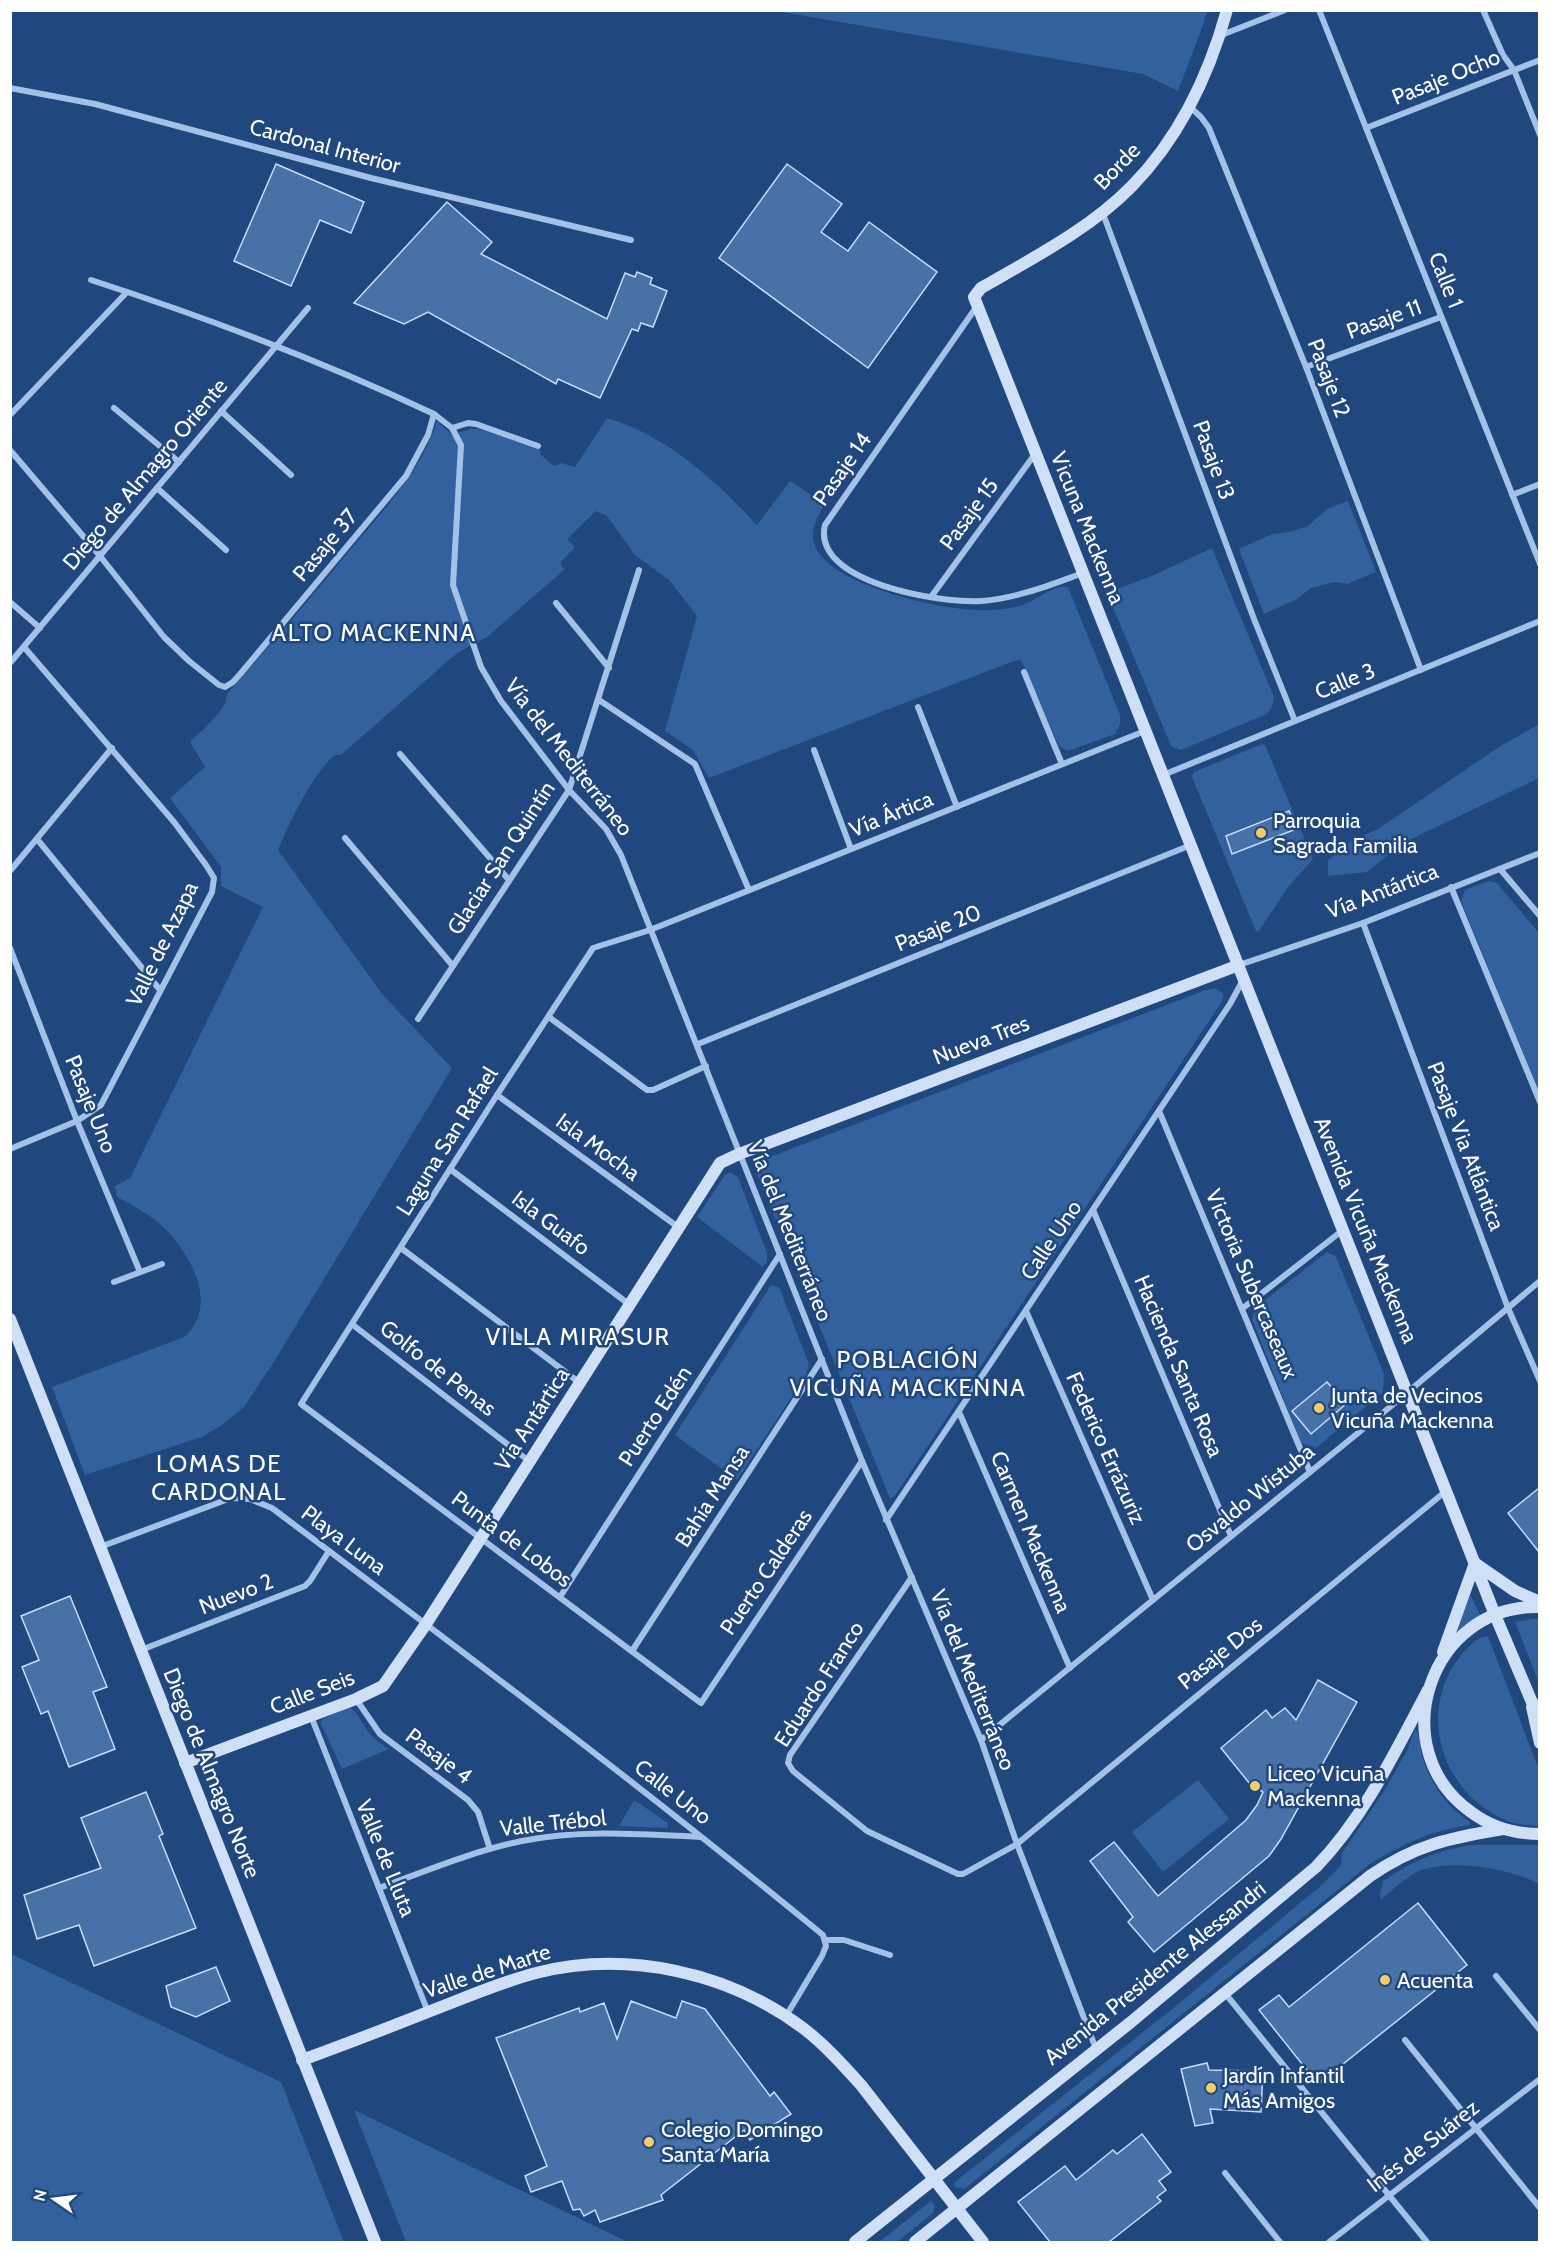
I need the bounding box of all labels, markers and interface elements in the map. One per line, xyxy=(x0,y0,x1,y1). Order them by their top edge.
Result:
street label: Pasaje Ocho xyxy=(1388,43,1504,111)
street label: Cardonal Interior xyxy=(247,113,403,179)
street label: Borde xyxy=(1088,137,1146,195)
street label: Calle 1 xyxy=(1423,248,1469,312)
street label: Pasaje 11 xyxy=(1343,293,1425,345)
street label: Pasaje 12 xyxy=(1302,335,1356,421)
street label: Diego de Almagro Oriente xyxy=(57,373,233,575)
street label: Pasaje 13 xyxy=(1187,417,1241,503)
street label: Pasaje 14 xyxy=(807,427,877,511)
street label: Vicuna Mackenna xyxy=(1045,448,1131,609)
street label: Pasaje 15 xyxy=(934,473,1004,555)
street label: Pasaje 37 xyxy=(287,503,363,587)
district label: ALTO MACKENNA xyxy=(271,618,477,647)
street label: Calle 3 xyxy=(1311,657,1379,705)
street label: Vía del Mediterráneo xyxy=(499,673,639,841)
street label: Glaciar San Quintín xyxy=(441,776,561,940)
street label: Vía Ártica xyxy=(845,785,937,843)
place label: Parroquia Sagrada Familia xyxy=(1273,807,1418,859)
marker: Parroquia Sagrada Familia xyxy=(1254,826,1268,840)
street label: Vía Antártica xyxy=(1322,857,1442,925)
street label: Valle de Azapa xyxy=(120,877,204,1011)
street label: Pasaje 20 xyxy=(891,899,985,957)
street label: Nueva Tres xyxy=(929,1009,1033,1071)
street label: Pasaje Uno xyxy=(59,1051,123,1157)
street label: Pasaje Via Atlántica xyxy=(1421,1058,1511,1235)
street label: Laguna San Rafael xyxy=(390,1061,504,1220)
street label: Isla Mocha xyxy=(551,1107,646,1187)
street label: Avenida Vicuña Mackenna xyxy=(1308,1113,1424,1348)
street label: Vía del Mediterráneo xyxy=(741,1137,839,1325)
street label: Isla Guafo xyxy=(507,1185,595,1261)
street label: Victoria Subercaseaux xyxy=(1200,1185,1304,1383)
street label: Calle Uno xyxy=(1014,1195,1088,1285)
street label: Hacienda Santa Rosa xyxy=(1129,1271,1230,1461)
street label: Golfo de Penas xyxy=(375,1314,501,1422)
district label: VILLA MIRASUR xyxy=(485,1322,671,1351)
district label: POBLACIÓN VICUÑA MACKENNA xyxy=(790,1345,1026,1402)
street label: Puerto Edén xyxy=(613,1361,697,1471)
street label: Vía Antártica xyxy=(489,1362,576,1476)
street label: Federico Errázuriz xyxy=(1060,1368,1152,1528)
place label: Junta de Vecinos Vicuña Mackenna xyxy=(1330,1382,1494,1434)
marker: Junta de Vecinos Vicuña Mackenna xyxy=(1312,1401,1326,1415)
street label: Osvaldo Wistuba xyxy=(1180,1438,1320,1558)
street label: Bahía Mansa xyxy=(669,1440,755,1552)
street label: Carmen Mackenna xyxy=(985,1447,1077,1617)
district label: LOMAS DE CARDONAL xyxy=(151,1449,287,1506)
street label: Punta de Lobos xyxy=(446,1485,578,1593)
street label: Playa Luna xyxy=(296,1499,392,1581)
street label: Puerto Calderas xyxy=(714,1504,818,1640)
street label: Nuevo 2 xyxy=(195,1568,277,1620)
street label: Vía del Mediterráneo xyxy=(924,1586,1022,1774)
street label: Pasaje Dos xyxy=(1172,1611,1268,1695)
street label: Eduardo Franco xyxy=(768,1616,870,1752)
street label: Diego de Almagro Norte xyxy=(158,1664,266,1882)
street label: Calle Seis xyxy=(266,1664,358,1720)
street label: Pasaje 4 xyxy=(400,1722,478,1790)
street label: Calle Uno xyxy=(629,1753,717,1831)
place label: Liceo Vicuña Mackenna xyxy=(1267,1760,1385,1812)
marker: Liceo Vicuña Mackenna xyxy=(1248,1779,1262,1793)
street label: Valle de Lluta xyxy=(350,1796,422,1921)
street label: Valle Trébol xyxy=(498,1804,608,1842)
street label: Avenida Presidente Alessandri xyxy=(1039,1875,1271,2071)
street label: Valle de Marte xyxy=(420,1938,554,2004)
place label: Acuenta xyxy=(1397,1967,1474,1994)
marker: Acuenta xyxy=(1378,1973,1392,1987)
place label: Jardín Infantil Más Amigos xyxy=(1222,2062,1345,2114)
marker: Jardín Infantil Más Amigos xyxy=(1204,2081,1218,2095)
street label: Inés de Suárez xyxy=(1362,2094,1484,2198)
place label: Colegio Domingo Santa María xyxy=(661,2116,823,2168)
marker: Colegio Domingo Santa María xyxy=(642,2135,656,2149)
north arrow xyxy=(24,2169,84,2229)
text: N xyxy=(29,2188,51,2203)

